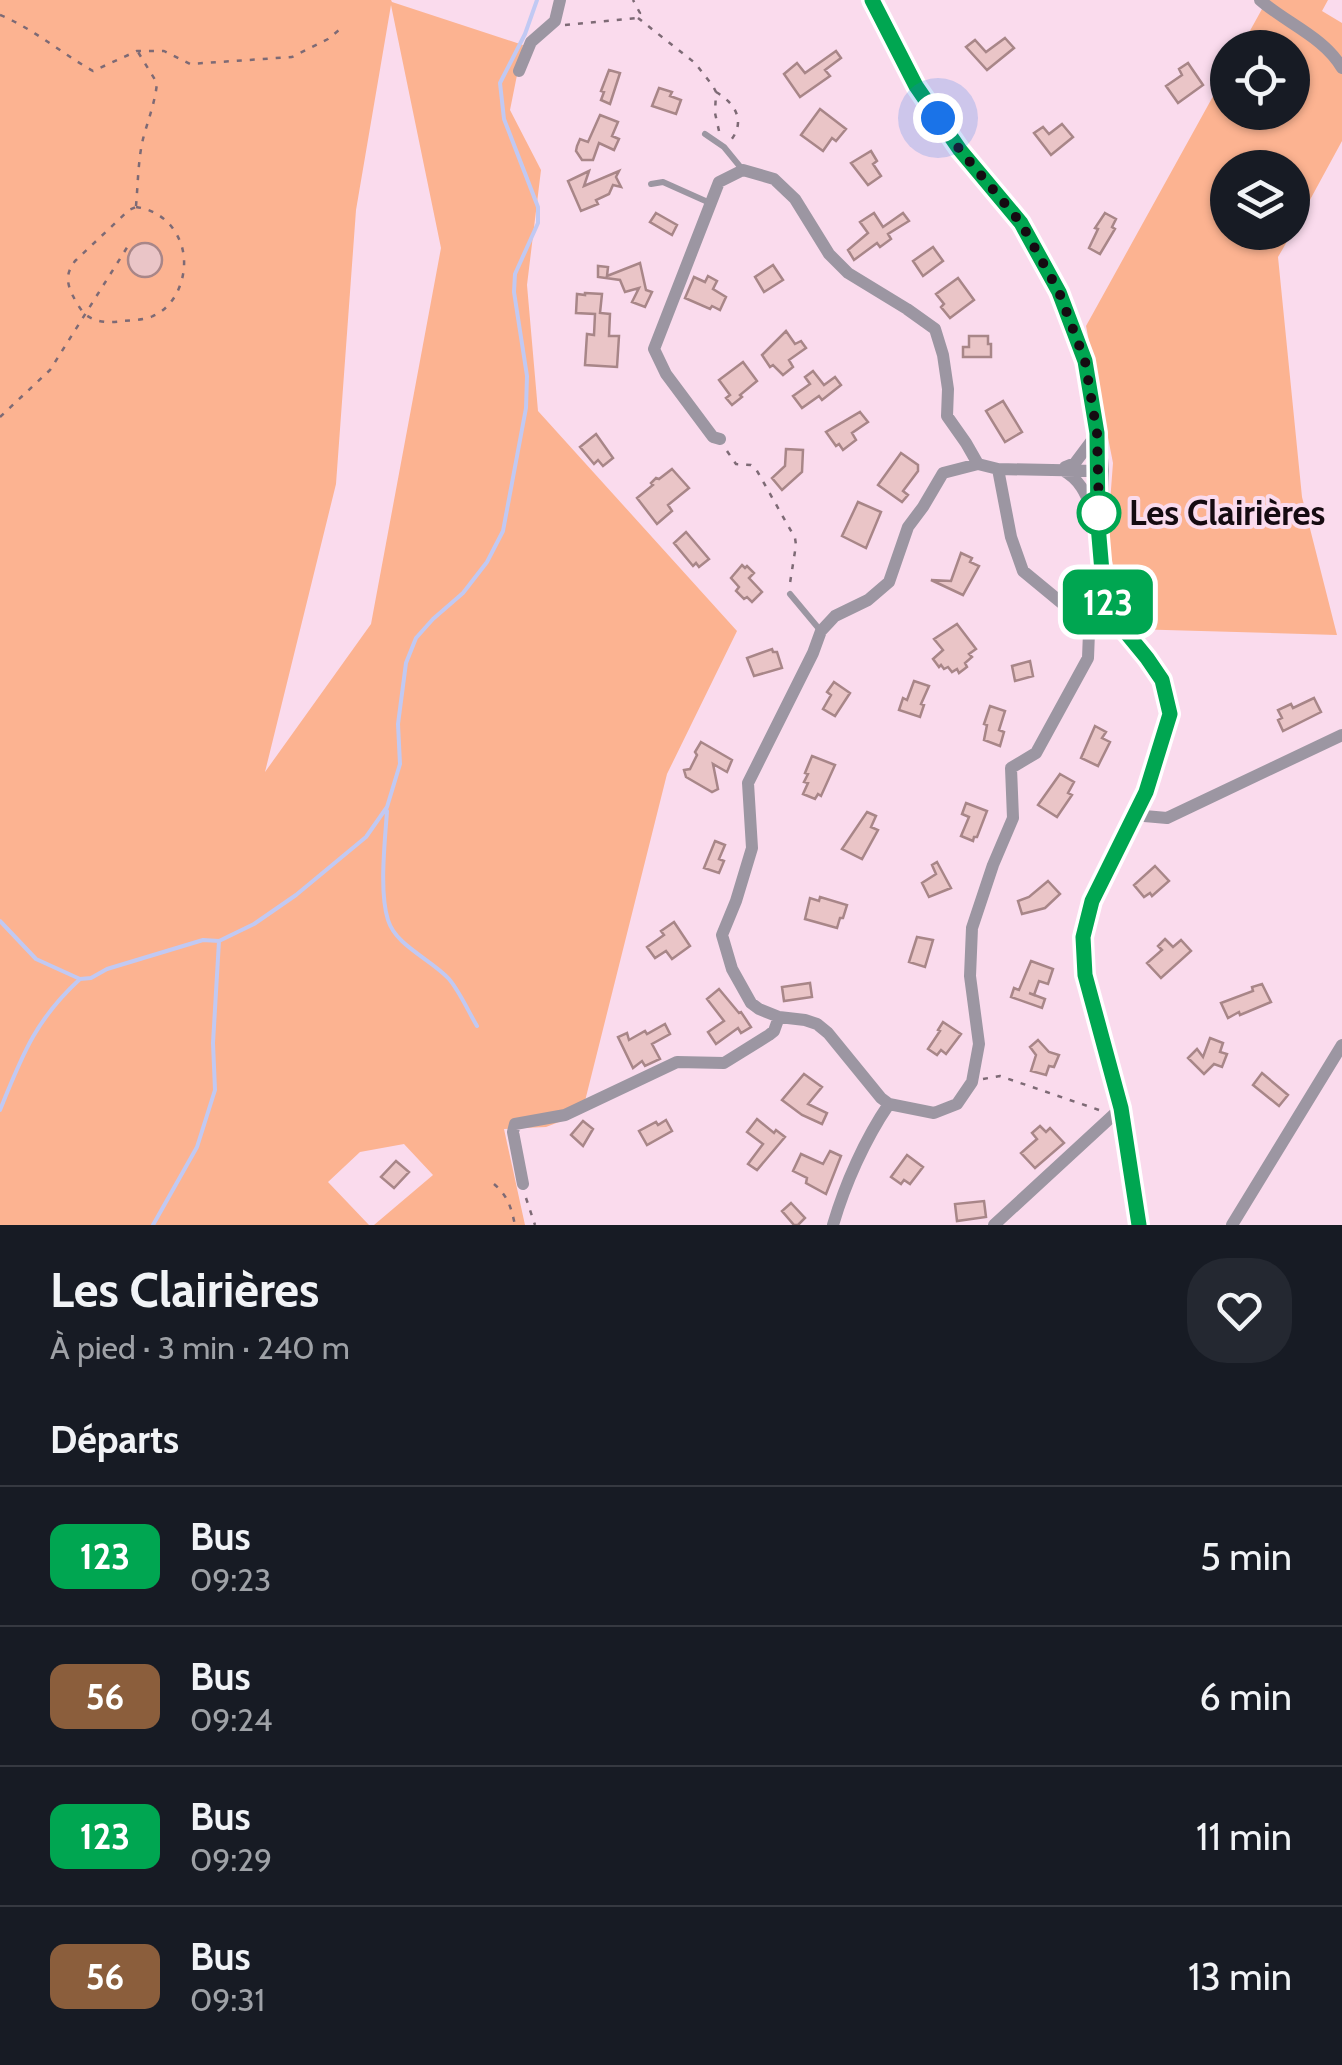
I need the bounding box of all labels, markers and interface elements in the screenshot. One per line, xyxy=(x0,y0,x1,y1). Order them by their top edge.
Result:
map controls xyxy=(1210,30,1310,250)
button: locate xyxy=(1210,30,1310,130)
your location xyxy=(913,93,963,143)
button: layers xyxy=(1210,150,1310,250)
place label: Les Clairières xyxy=(1129,491,1325,534)
marker: Les Clairières xyxy=(1078,492,1120,534)
line badge: 123 xyxy=(1050,570,1166,634)
text: 123 xyxy=(1083,581,1133,624)
button: heart xyxy=(1187,1258,1292,1363)
text: Les Clairières xyxy=(50,1261,319,1319)
text: À pied · 3 min · 240 m xyxy=(50,1328,350,1367)
text: Départs xyxy=(50,1416,179,1463)
text: Bus xyxy=(190,1513,251,1560)
text: 5 min xyxy=(1200,1533,1292,1580)
text: 123 xyxy=(80,1535,130,1578)
text: 09:23 xyxy=(190,1560,271,1599)
text: Bus xyxy=(190,1653,251,1700)
text: 6 min xyxy=(1199,1673,1292,1720)
text: 56 xyxy=(86,1675,124,1718)
text: 09:24 xyxy=(190,1700,272,1739)
text: Bus xyxy=(190,1793,251,1840)
text: 11 min xyxy=(1196,1813,1292,1860)
text: 123 xyxy=(80,1815,130,1858)
text: 09:29 xyxy=(190,1840,272,1879)
text: Bus xyxy=(190,1933,251,1980)
text: 13 min xyxy=(1188,1953,1292,2000)
text: 56 xyxy=(86,1955,124,1998)
text: 09:31 xyxy=(190,1980,265,2019)

